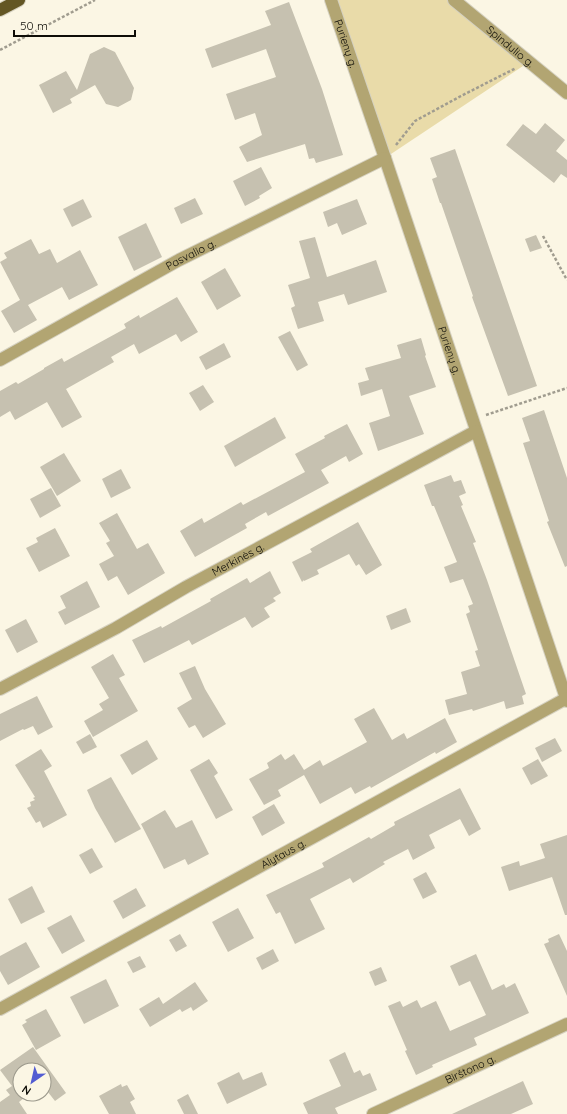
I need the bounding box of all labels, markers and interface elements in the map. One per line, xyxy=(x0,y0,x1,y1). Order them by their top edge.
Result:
scale bar xyxy=(14,12,135,38)
text: 50 m xyxy=(20,18,48,33)
street label: Purienų g. xyxy=(331,18,361,70)
street label: Spindulio g. xyxy=(483,23,537,70)
street label: Pasvalio g. xyxy=(163,236,218,273)
street label: Purienų g. xyxy=(435,325,464,376)
street label: Merkinės g. xyxy=(209,539,266,579)
street label: Alytaus g. xyxy=(258,836,308,872)
street label: Birštono g. xyxy=(443,1051,498,1087)
north arrow xyxy=(12,1062,52,1102)
text: N xyxy=(19,1082,34,1098)

